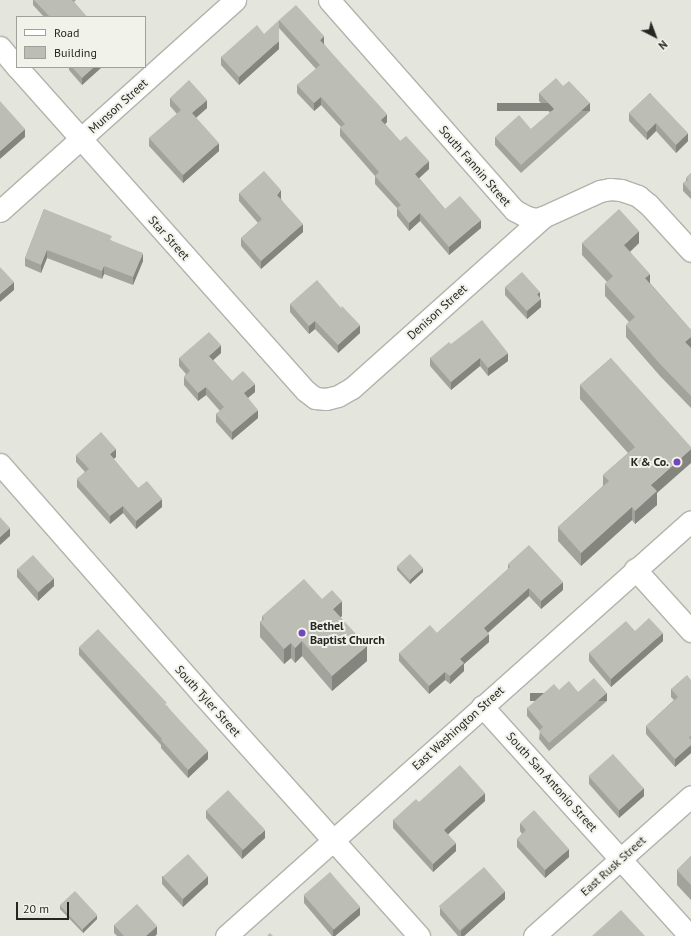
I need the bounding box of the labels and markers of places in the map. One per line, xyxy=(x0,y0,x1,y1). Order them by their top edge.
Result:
place label: K & Co. xyxy=(630,455,669,469)
marker: K & Co. xyxy=(672,457,682,467)
place label: Bethel Baptist Church xyxy=(310,619,385,647)
marker: Bethel Baptist Church xyxy=(297,628,307,638)

